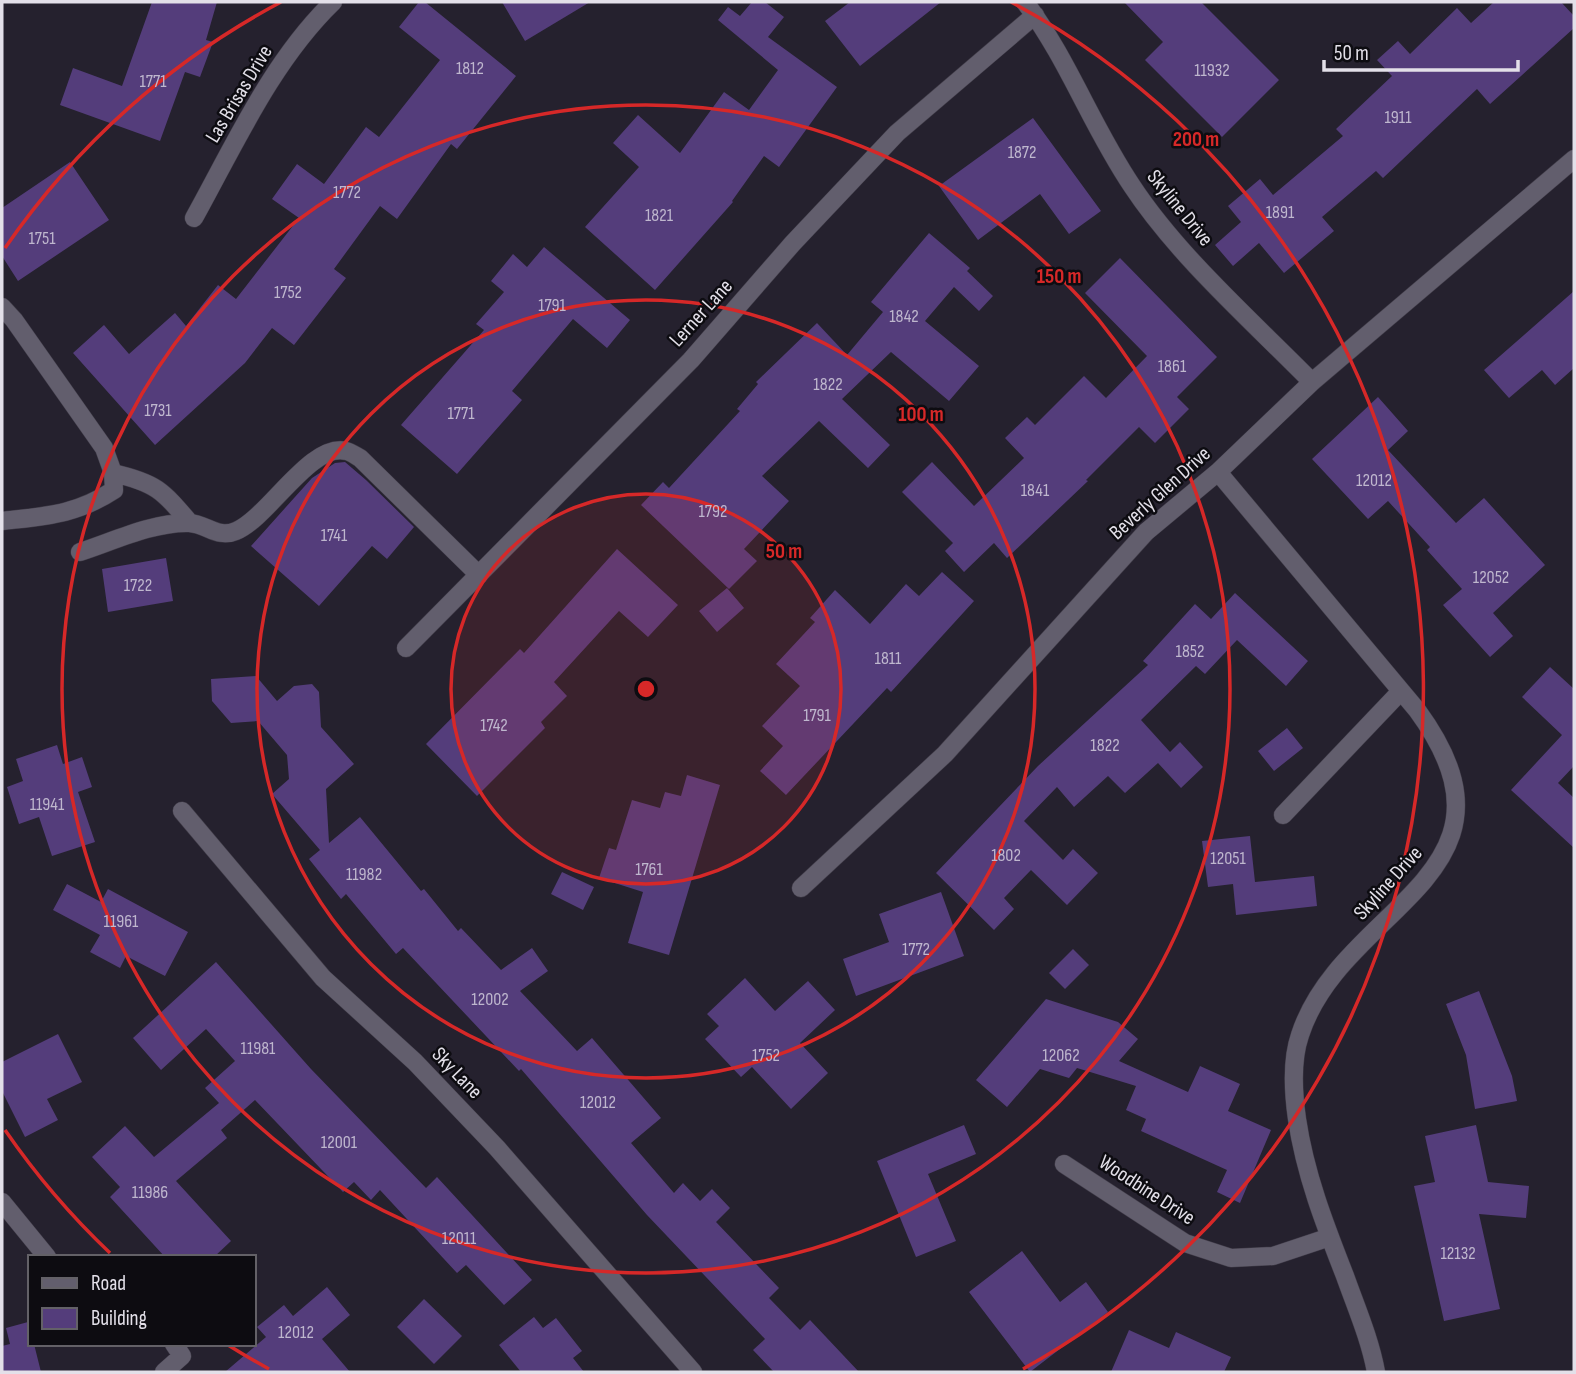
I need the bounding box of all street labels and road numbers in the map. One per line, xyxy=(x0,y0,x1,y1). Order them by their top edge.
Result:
street label: Las Brisas Drive xyxy=(200,41,278,147)
street label: Skyline Drive xyxy=(1142,165,1218,251)
street label: Lerner Lane xyxy=(664,274,738,352)
street label: Beverly Glen Drive xyxy=(1104,441,1216,545)
street label: Skyline Drive xyxy=(1348,841,1428,925)
street label: Sky Lane xyxy=(427,1042,487,1104)
street label: Woodbine Drive xyxy=(1094,1150,1200,1230)

